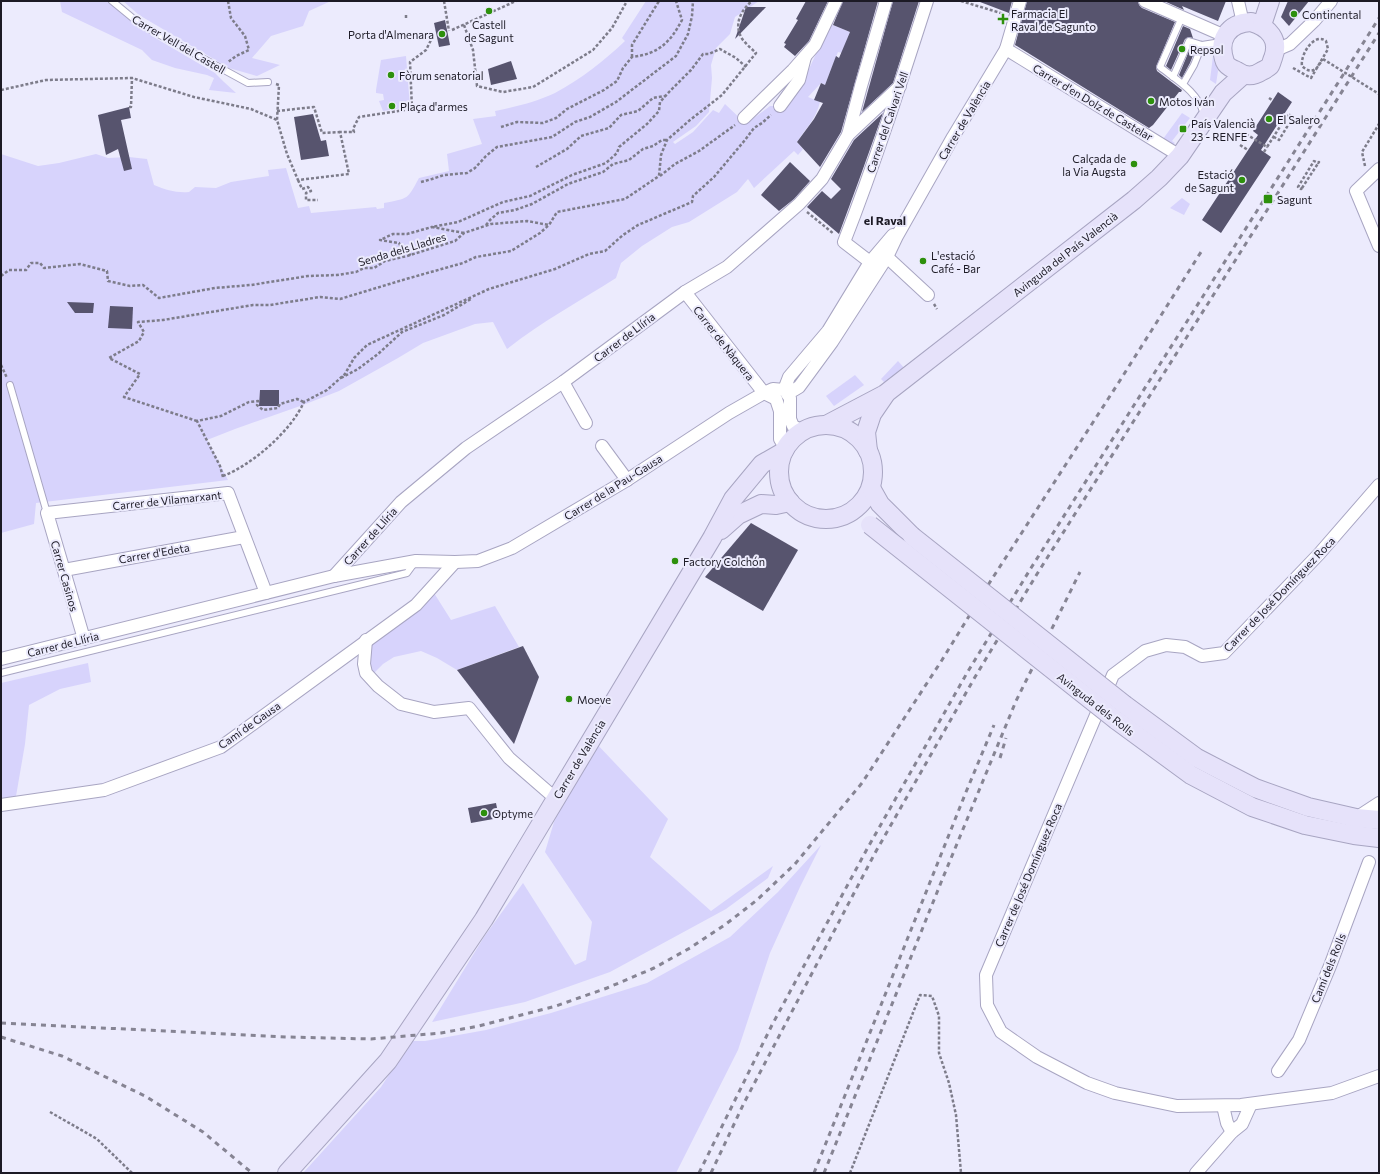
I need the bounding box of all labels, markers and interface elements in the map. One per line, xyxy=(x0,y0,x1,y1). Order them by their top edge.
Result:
marker: Castell de Sagunt xyxy=(484,6,494,16)
place label: Farmacia El Raval de Sagunto xyxy=(1011,7,1096,33)
place label: Continental xyxy=(1302,8,1361,21)
marker: Continental xyxy=(1289,9,1299,19)
street label: Carrer Vell del Castell xyxy=(130,12,228,76)
marker: Farmacia El Raval de Sagunto xyxy=(998,14,1008,24)
place label: Castell de Sagunt xyxy=(464,18,514,44)
place label: Porta d'Almenara xyxy=(348,28,434,41)
marker: Porta d'Almenara xyxy=(437,29,447,39)
place label: Repsol xyxy=(1190,43,1224,56)
marker: Repsol xyxy=(1177,44,1187,54)
street label: Carrer d'en Dolz de Castelar xyxy=(1031,61,1156,143)
place label: Fòrum senatorial xyxy=(399,69,484,82)
marker: Fòrum senatorial xyxy=(386,70,396,80)
street label: Carrer del Calvari Vell xyxy=(864,70,910,174)
street label: Carrer de València xyxy=(935,78,993,162)
place label: Motos Iván xyxy=(1159,95,1215,108)
marker: Motos Iván xyxy=(1146,96,1156,106)
place label: Plaça d'armes xyxy=(400,100,468,113)
marker: Plaça d'armes xyxy=(387,101,397,111)
place label: El Salero xyxy=(1277,113,1320,126)
marker: El Salero xyxy=(1264,114,1274,124)
place label: País Valencià 23 - RENFE xyxy=(1191,117,1255,143)
marker: País Valencià 23 - RENFE xyxy=(1178,124,1188,134)
place label: Calçada de la Via Augsta xyxy=(1062,152,1126,178)
marker: Calçada de la Via Augsta xyxy=(1129,159,1139,169)
place label: Estació de Sagunt xyxy=(1185,168,1234,194)
marker: Estació de Sagunt xyxy=(1237,175,1247,185)
marker: Sagunt xyxy=(1262,193,1274,205)
place label: Sagunt xyxy=(1277,193,1313,206)
street label: Avinguda del País Valencià xyxy=(1010,209,1120,299)
district label: el Raval xyxy=(864,213,906,227)
street label: Senda dels Lladres xyxy=(357,229,447,269)
place label: L'estació Café - Bar xyxy=(931,249,981,275)
marker: L'estació Café - Bar xyxy=(918,256,928,266)
street label: Carrer de Nàquera xyxy=(691,303,757,383)
street label: Carrer de Llíria xyxy=(591,310,657,364)
street label: Carrer de la Pau-Gausa xyxy=(562,451,664,523)
street label: Carrer de Vilamarxant xyxy=(112,488,223,512)
street label: Carrer de Llíria xyxy=(341,504,399,568)
street label: Carrer de José Domínguez Roca xyxy=(1221,534,1338,655)
street label: Carrer Casinos xyxy=(49,539,81,613)
street label: Carrer d'Edeta xyxy=(118,540,190,566)
place label: Factory Colchón xyxy=(683,555,765,568)
marker: Factory Colchón xyxy=(670,556,680,566)
street label: Carrer de Llíria xyxy=(26,629,100,659)
street label: Avinguda dels Rolls xyxy=(1055,670,1137,738)
place label: Moeve xyxy=(577,693,611,706)
marker: Moeve xyxy=(564,694,574,704)
street label: Camí de Gausa xyxy=(215,699,283,751)
street label: Carrer de València xyxy=(550,717,608,801)
street label: Carrer de José Domínguez Roca xyxy=(992,801,1065,949)
place label: Optyme xyxy=(492,807,533,820)
marker: Optyme xyxy=(479,808,489,818)
street label: Camí dels Rolls xyxy=(1308,931,1348,1005)

